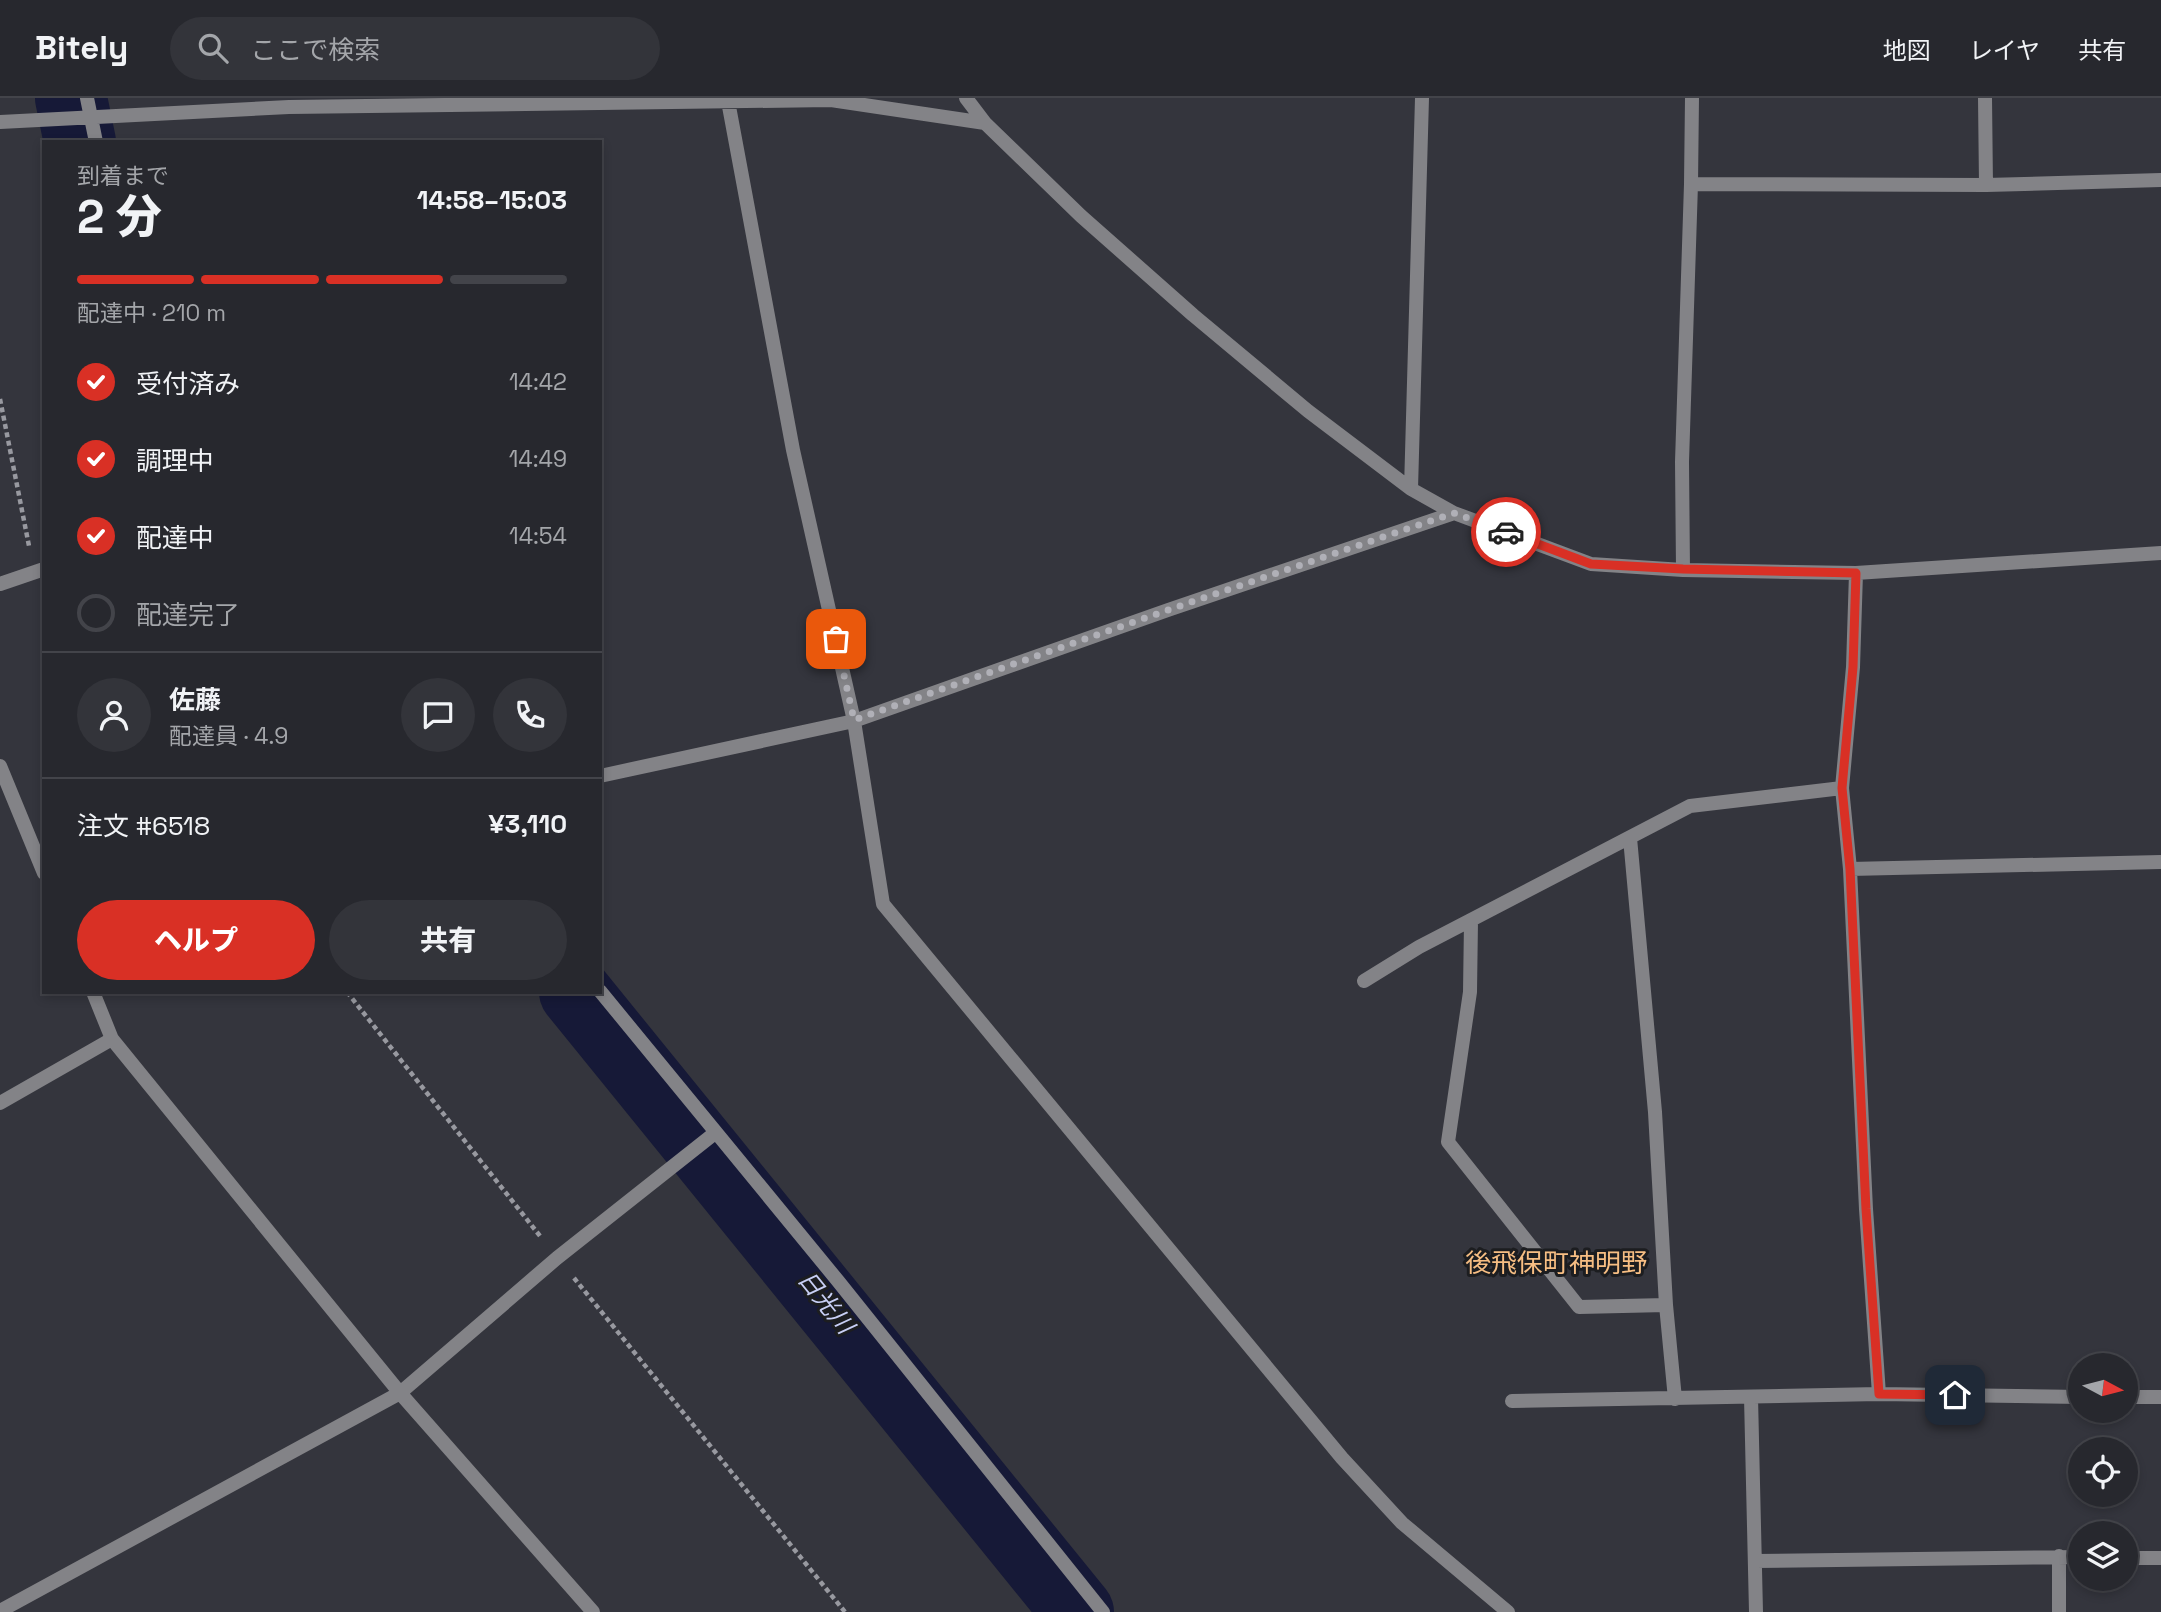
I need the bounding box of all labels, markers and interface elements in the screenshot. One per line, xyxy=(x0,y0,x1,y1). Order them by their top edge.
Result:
search box xyxy=(170,17,660,80)
text: Bitely xyxy=(35,27,128,69)
icon: search xyxy=(194,29,232,67)
text: ここで検索 xyxy=(250,33,380,67)
text: 地図 xyxy=(1883,35,1931,66)
text: レイヤ xyxy=(1969,35,2040,66)
text: 共有 xyxy=(2078,35,2126,66)
text: 到着まで xyxy=(77,161,169,191)
text: 14:58–15:03 xyxy=(417,183,567,217)
text: 2 分 xyxy=(77,188,162,246)
text: 配達中 · 210 m xyxy=(77,298,226,328)
icon: check xyxy=(77,363,115,401)
text: 受付済み xyxy=(136,367,240,401)
text: 14:42 xyxy=(509,367,567,397)
icon: check xyxy=(77,440,115,478)
text: 調理中 xyxy=(136,444,214,478)
text: 14:49 xyxy=(509,444,567,474)
courier xyxy=(1471,497,1541,567)
icon: car xyxy=(1487,513,1525,551)
icon: check xyxy=(77,517,115,555)
text: 配達中 xyxy=(136,521,214,555)
text: 14:54 xyxy=(509,521,567,551)
text: 配達完了 xyxy=(136,598,240,632)
pin xyxy=(806,609,866,669)
icon: bag xyxy=(817,620,855,658)
button: person xyxy=(77,678,151,752)
button: chat xyxy=(401,678,475,752)
button: phone xyxy=(493,678,567,752)
text: 佐藤 xyxy=(169,683,221,717)
text: 配達員 · 4.9 xyxy=(169,721,288,751)
text: ¥3,110 xyxy=(488,807,567,841)
text: 注文 #6518 xyxy=(77,809,210,843)
button: ヘルプ xyxy=(77,900,315,980)
button: 共有 xyxy=(329,900,567,980)
district label: 後飛保町神明野 xyxy=(1465,1246,1647,1280)
water label: 日光川 xyxy=(791,1264,863,1342)
north arrow xyxy=(2068,1353,2138,1423)
map controls xyxy=(2068,1353,2138,1591)
pin xyxy=(1925,1365,1985,1425)
icon: home xyxy=(1936,1376,1974,1414)
button: locate xyxy=(2068,1437,2138,1507)
button: layers xyxy=(2068,1521,2138,1591)

